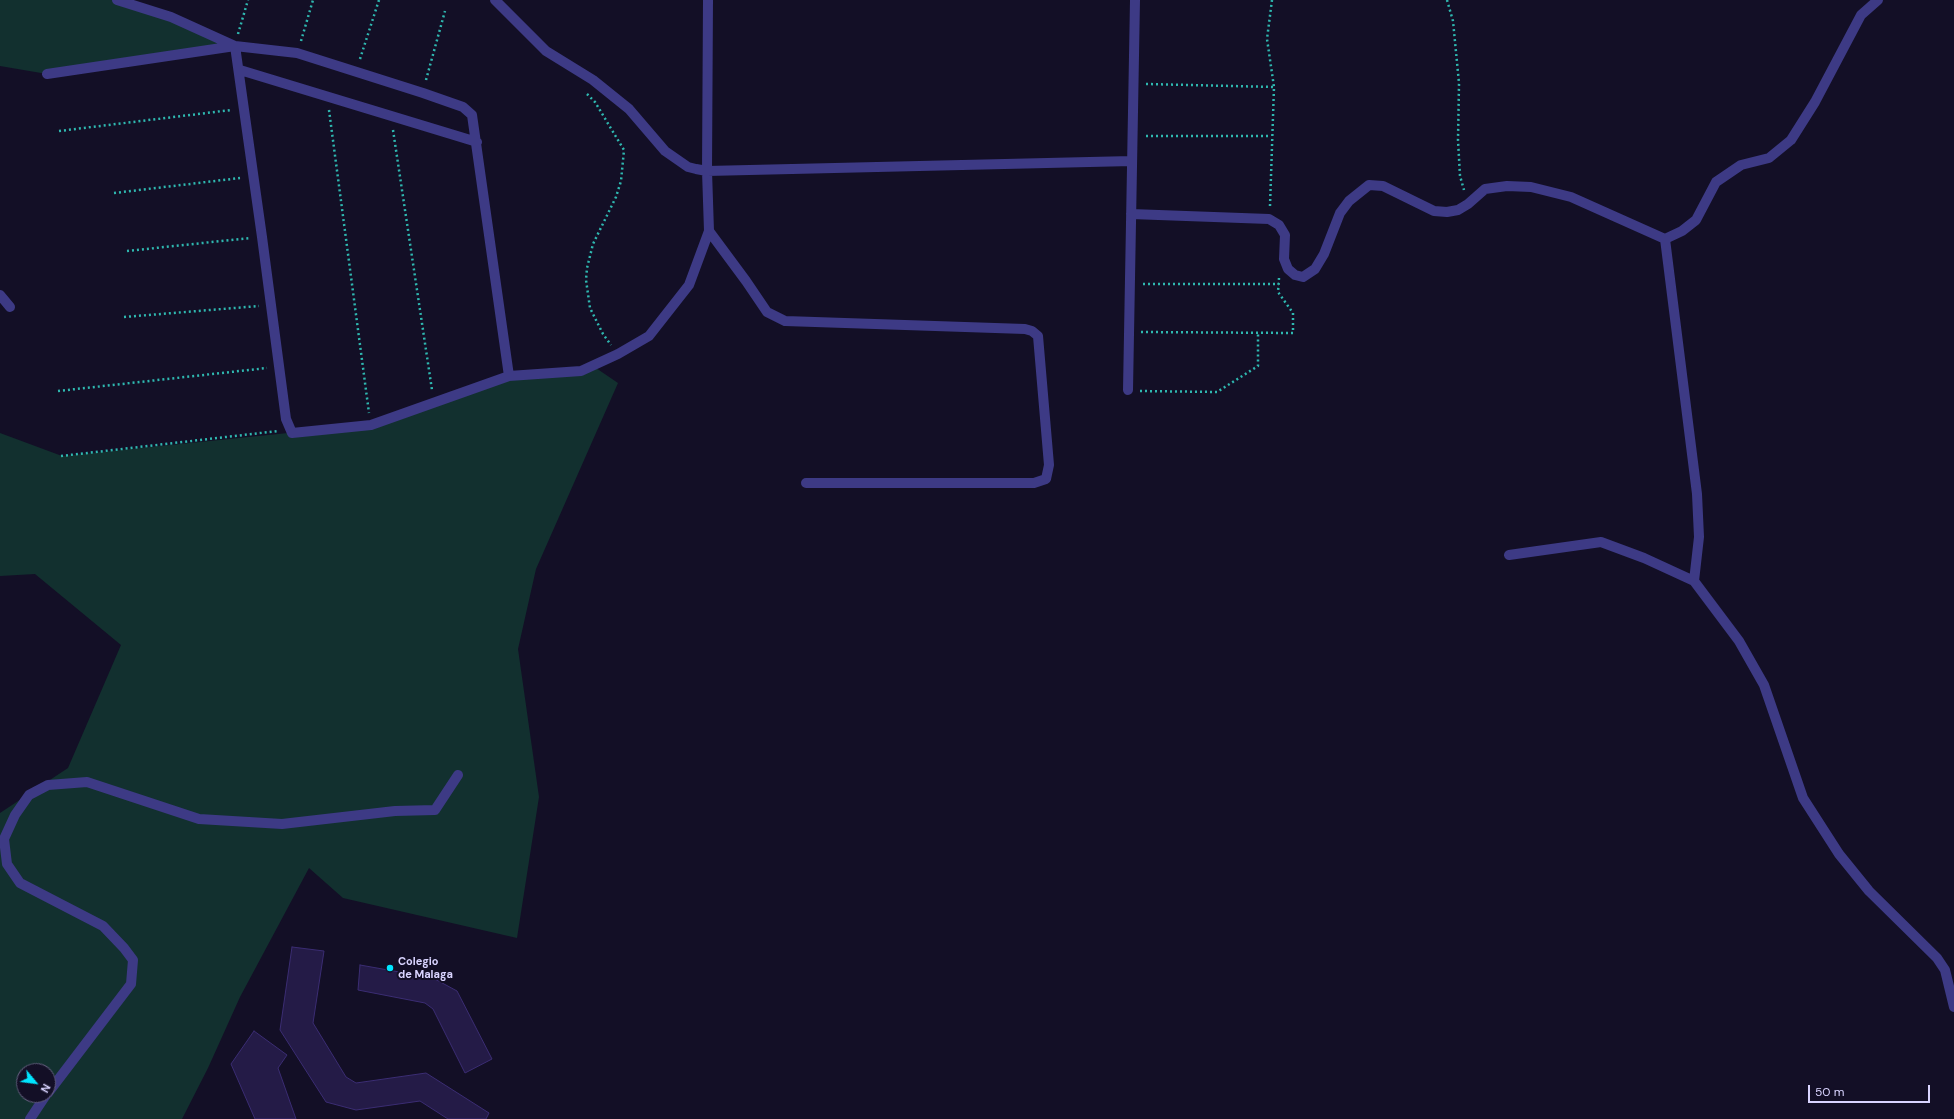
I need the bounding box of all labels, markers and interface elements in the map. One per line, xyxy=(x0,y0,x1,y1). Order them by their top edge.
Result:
place label: Colegio de Malaga xyxy=(398,955,453,981)
marker: Colegio de Malaga xyxy=(385,963,395,973)
north arrow xyxy=(16,1063,56,1103)
scale bar xyxy=(1810,1077,1932,1103)
text: N xyxy=(38,1081,54,1095)
text: 50 m xyxy=(1815,1084,1844,1100)

